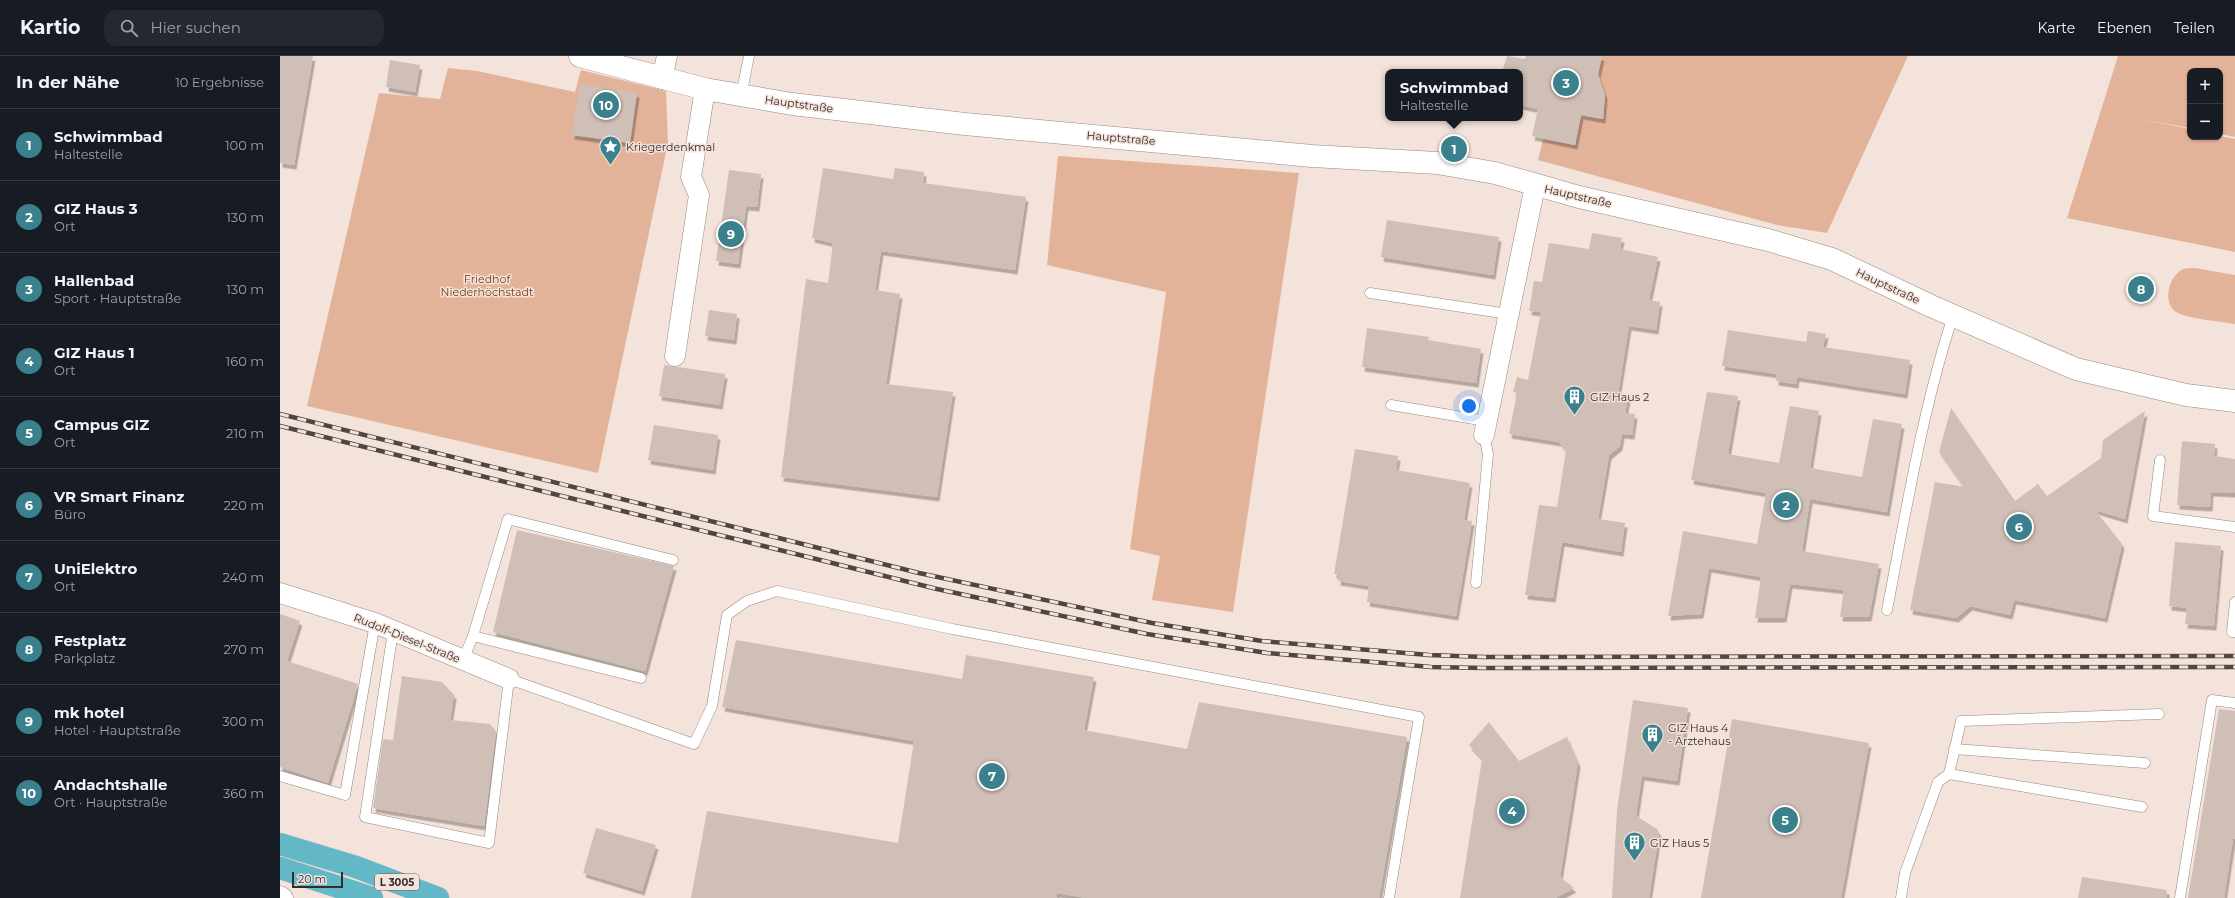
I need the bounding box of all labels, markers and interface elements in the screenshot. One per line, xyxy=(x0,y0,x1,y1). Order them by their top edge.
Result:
search box xyxy=(104,10,384,46)
text: Kartio xyxy=(20,16,80,39)
icon: search xyxy=(118,17,140,39)
text: Hier suchen xyxy=(150,18,241,37)
text: Karte xyxy=(2037,19,2075,37)
text: Ebenen xyxy=(2097,19,2152,37)
text: Teilen xyxy=(2174,19,2215,37)
pin: 3 xyxy=(1553,68,1579,98)
map controls xyxy=(2187,68,2223,140)
button: + xyxy=(2187,68,2223,104)
popup xyxy=(1385,69,1523,121)
text: In der Nähe xyxy=(16,72,120,92)
text: 10 Ergebnisse xyxy=(175,74,264,90)
text: Schwimmbad xyxy=(1400,78,1508,97)
pin: 10 xyxy=(593,90,619,120)
street label: Hauptstraße xyxy=(764,92,835,116)
text: Haltestelle xyxy=(1400,97,1468,113)
button: − xyxy=(2187,104,2223,140)
text: Schwimmbad xyxy=(54,127,163,146)
street label: Hauptstraße xyxy=(1086,128,1156,148)
place icon: Kriegerdenkmal xyxy=(597,134,623,167)
pin: 1 xyxy=(1441,134,1467,164)
text: 1 xyxy=(26,137,32,153)
text: 100 m xyxy=(225,137,264,153)
place label: Kriegerdenkmal xyxy=(626,140,715,154)
text: Haltestelle xyxy=(54,146,123,162)
street label: Hauptstraße xyxy=(1543,181,1614,211)
text: GIZ Haus 3 xyxy=(54,199,138,218)
text: 2 xyxy=(25,209,33,225)
text: 130 m xyxy=(226,209,264,225)
text: Ort xyxy=(54,218,76,234)
pin: 9 xyxy=(718,219,744,249)
street label: Hauptstraße xyxy=(1854,265,1923,307)
text: Hallenbad xyxy=(54,271,134,290)
park label: Friedhof Niederhöchstadt xyxy=(441,272,534,299)
pin: 8 xyxy=(2128,274,2154,304)
text: 3 xyxy=(25,281,33,297)
text: 130 m xyxy=(226,281,264,297)
text: Sport · Hauptstraße xyxy=(54,290,181,306)
text: GIZ Haus 1 xyxy=(54,343,135,362)
text: 4 xyxy=(25,353,33,369)
text: 160 m xyxy=(226,353,264,369)
text: Ort xyxy=(54,362,76,378)
building icon: GIZ Haus 2 xyxy=(1561,384,1587,417)
place label: GIZ Haus 2 xyxy=(1590,390,1649,404)
your location xyxy=(1459,396,1479,416)
text: Campus GIZ xyxy=(54,415,149,434)
text: 5 xyxy=(25,425,33,441)
text: 210 m xyxy=(226,425,264,441)
text: Ort xyxy=(54,434,76,450)
text: VR Smart Finanz xyxy=(54,487,185,506)
pin: 2 xyxy=(1773,490,1799,520)
text: 6 xyxy=(25,497,33,513)
text: 220 m xyxy=(223,497,264,513)
text: Büro xyxy=(54,506,86,522)
pin: 6 xyxy=(2006,512,2032,542)
text: UniElektro xyxy=(54,559,137,578)
text: 7 xyxy=(25,569,33,585)
text: 240 m xyxy=(223,569,264,585)
text: Ort xyxy=(54,578,76,594)
street label: Rudolf-Diesel-Straße xyxy=(352,610,463,666)
text: Festplatz xyxy=(54,631,126,650)
text: 8 xyxy=(25,641,33,657)
text: 270 m xyxy=(223,641,264,657)
text: Parkplatz xyxy=(54,650,116,666)
text: mk hotel xyxy=(54,703,124,722)
text: 9 xyxy=(25,713,33,729)
text: 300 m xyxy=(222,713,264,729)
building icon: GIZ Haus 4 - Ärztehaus xyxy=(1640,721,1666,754)
place label: GIZ Haus 4 - Ärztehaus xyxy=(1668,721,1731,748)
text: Hotel · Hauptstraße xyxy=(54,722,181,738)
pin: 7 xyxy=(979,761,1005,791)
text: Andachtshalle xyxy=(54,775,167,794)
text: 10 xyxy=(22,785,36,801)
text: 360 m xyxy=(223,785,264,801)
text: Ort · Hauptstraße xyxy=(54,794,167,810)
pin: 4 xyxy=(1499,796,1525,826)
pin: 5 xyxy=(1772,805,1798,835)
building icon: GIZ Haus 5 xyxy=(1621,830,1647,863)
place label: GIZ Haus 5 xyxy=(1650,836,1709,850)
scale bar xyxy=(292,870,343,889)
text: 20 m xyxy=(298,872,326,886)
road number: L 3005 xyxy=(375,874,419,890)

